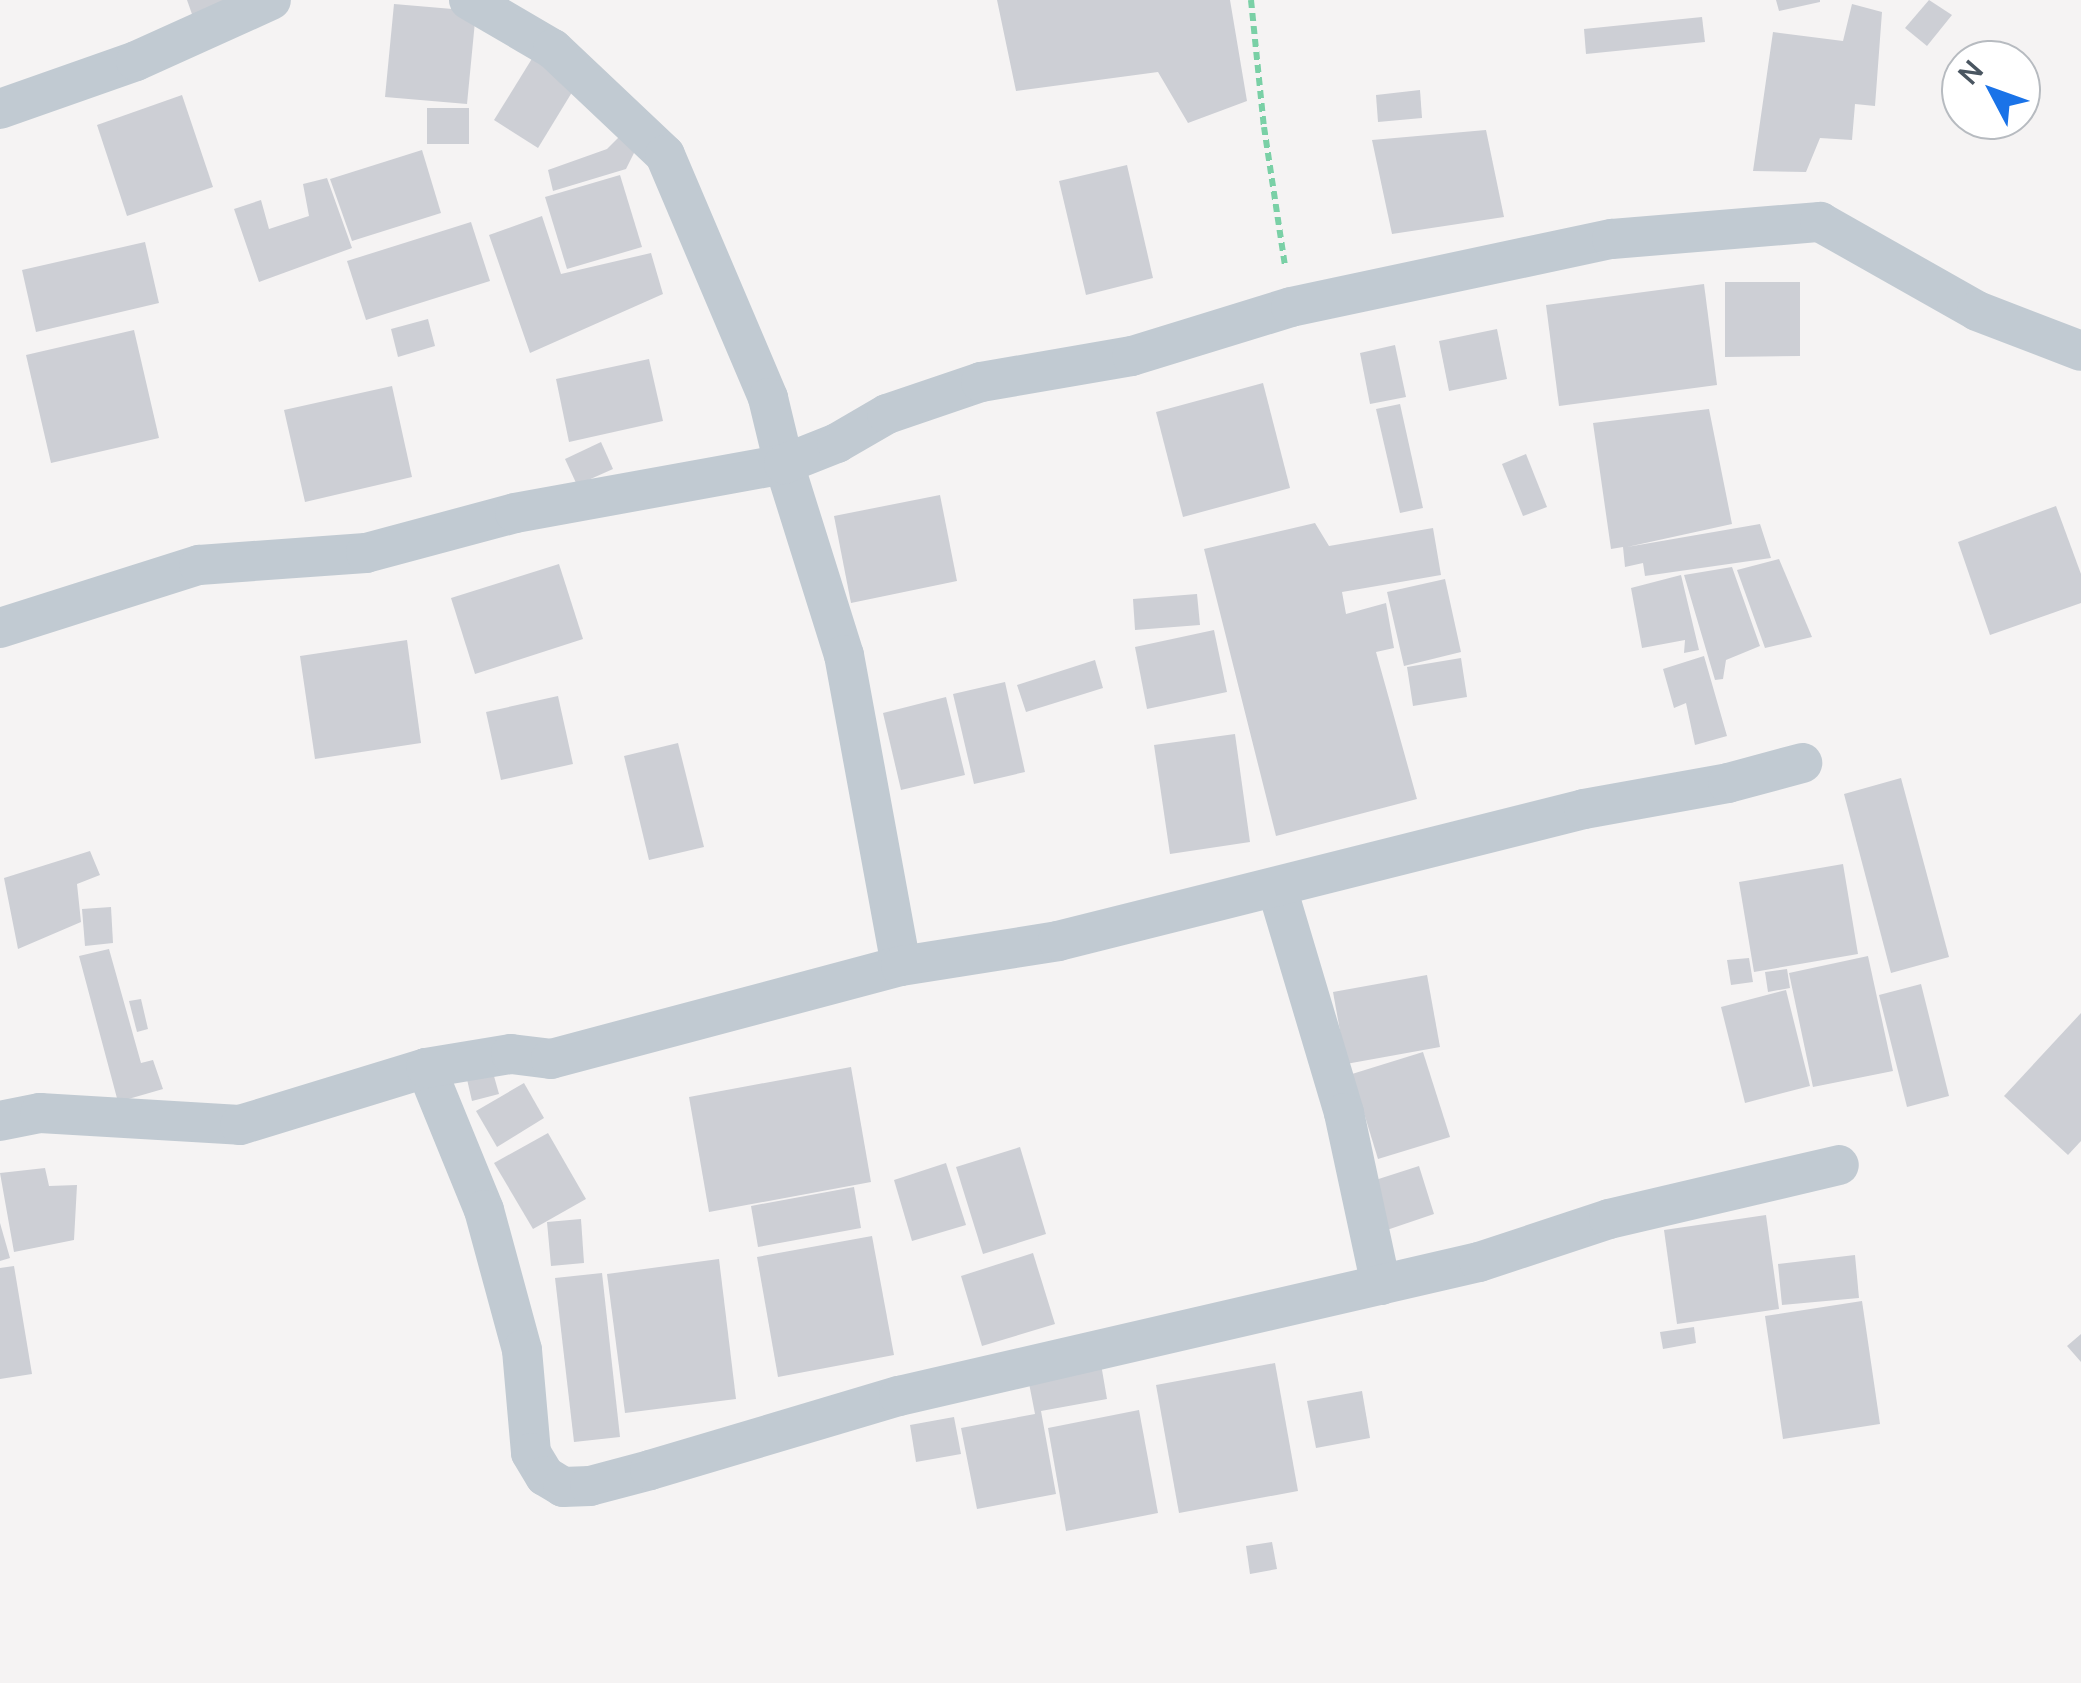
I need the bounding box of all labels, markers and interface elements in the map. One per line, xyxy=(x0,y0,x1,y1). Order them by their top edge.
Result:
north arrow xyxy=(1941,40,2041,140)
text: N xyxy=(1949,52,1991,92)

